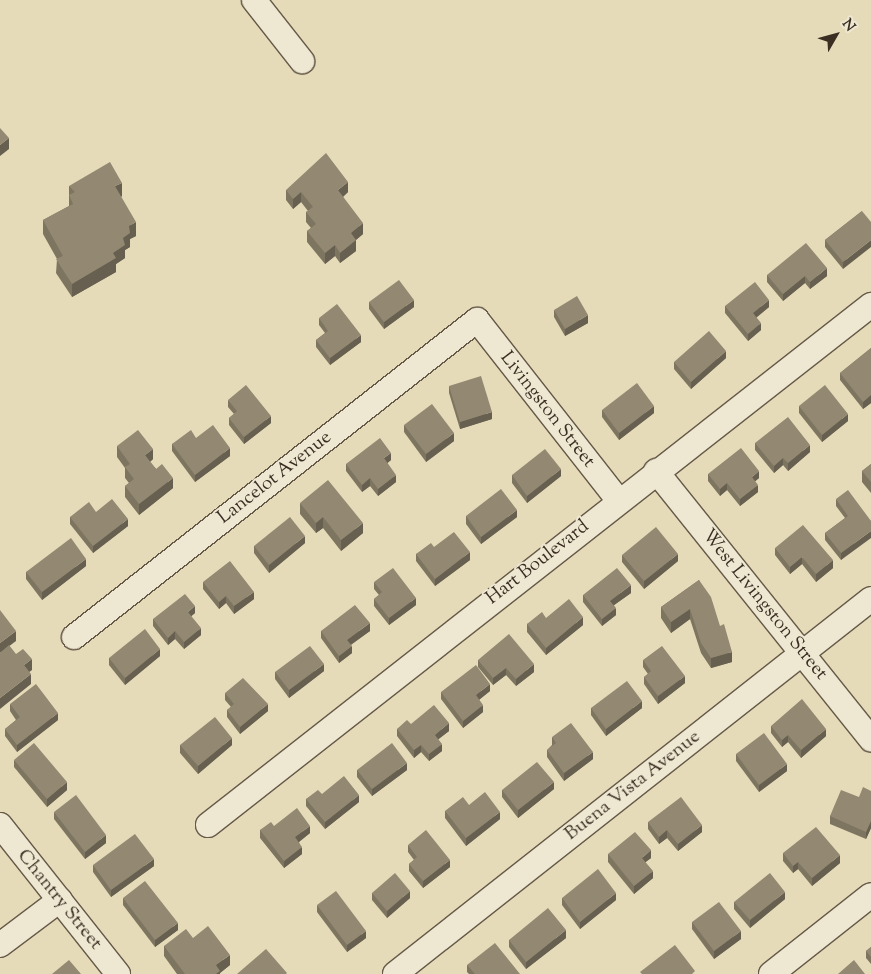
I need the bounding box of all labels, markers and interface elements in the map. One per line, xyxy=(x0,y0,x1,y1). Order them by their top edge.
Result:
north arrow xyxy=(811,10,861,60)
text: N xyxy=(836,15,859,36)
street label: Livingston Street xyxy=(495,347,599,473)
street label: Lancelot Avenue xyxy=(214,427,336,529)
street label: Hart Boulevard xyxy=(482,516,594,610)
street label: West Livingston Street xyxy=(696,525,832,685)
street label: Buena Vista Avenue xyxy=(561,726,705,846)
street label: Chantry Street xyxy=(12,845,106,955)

